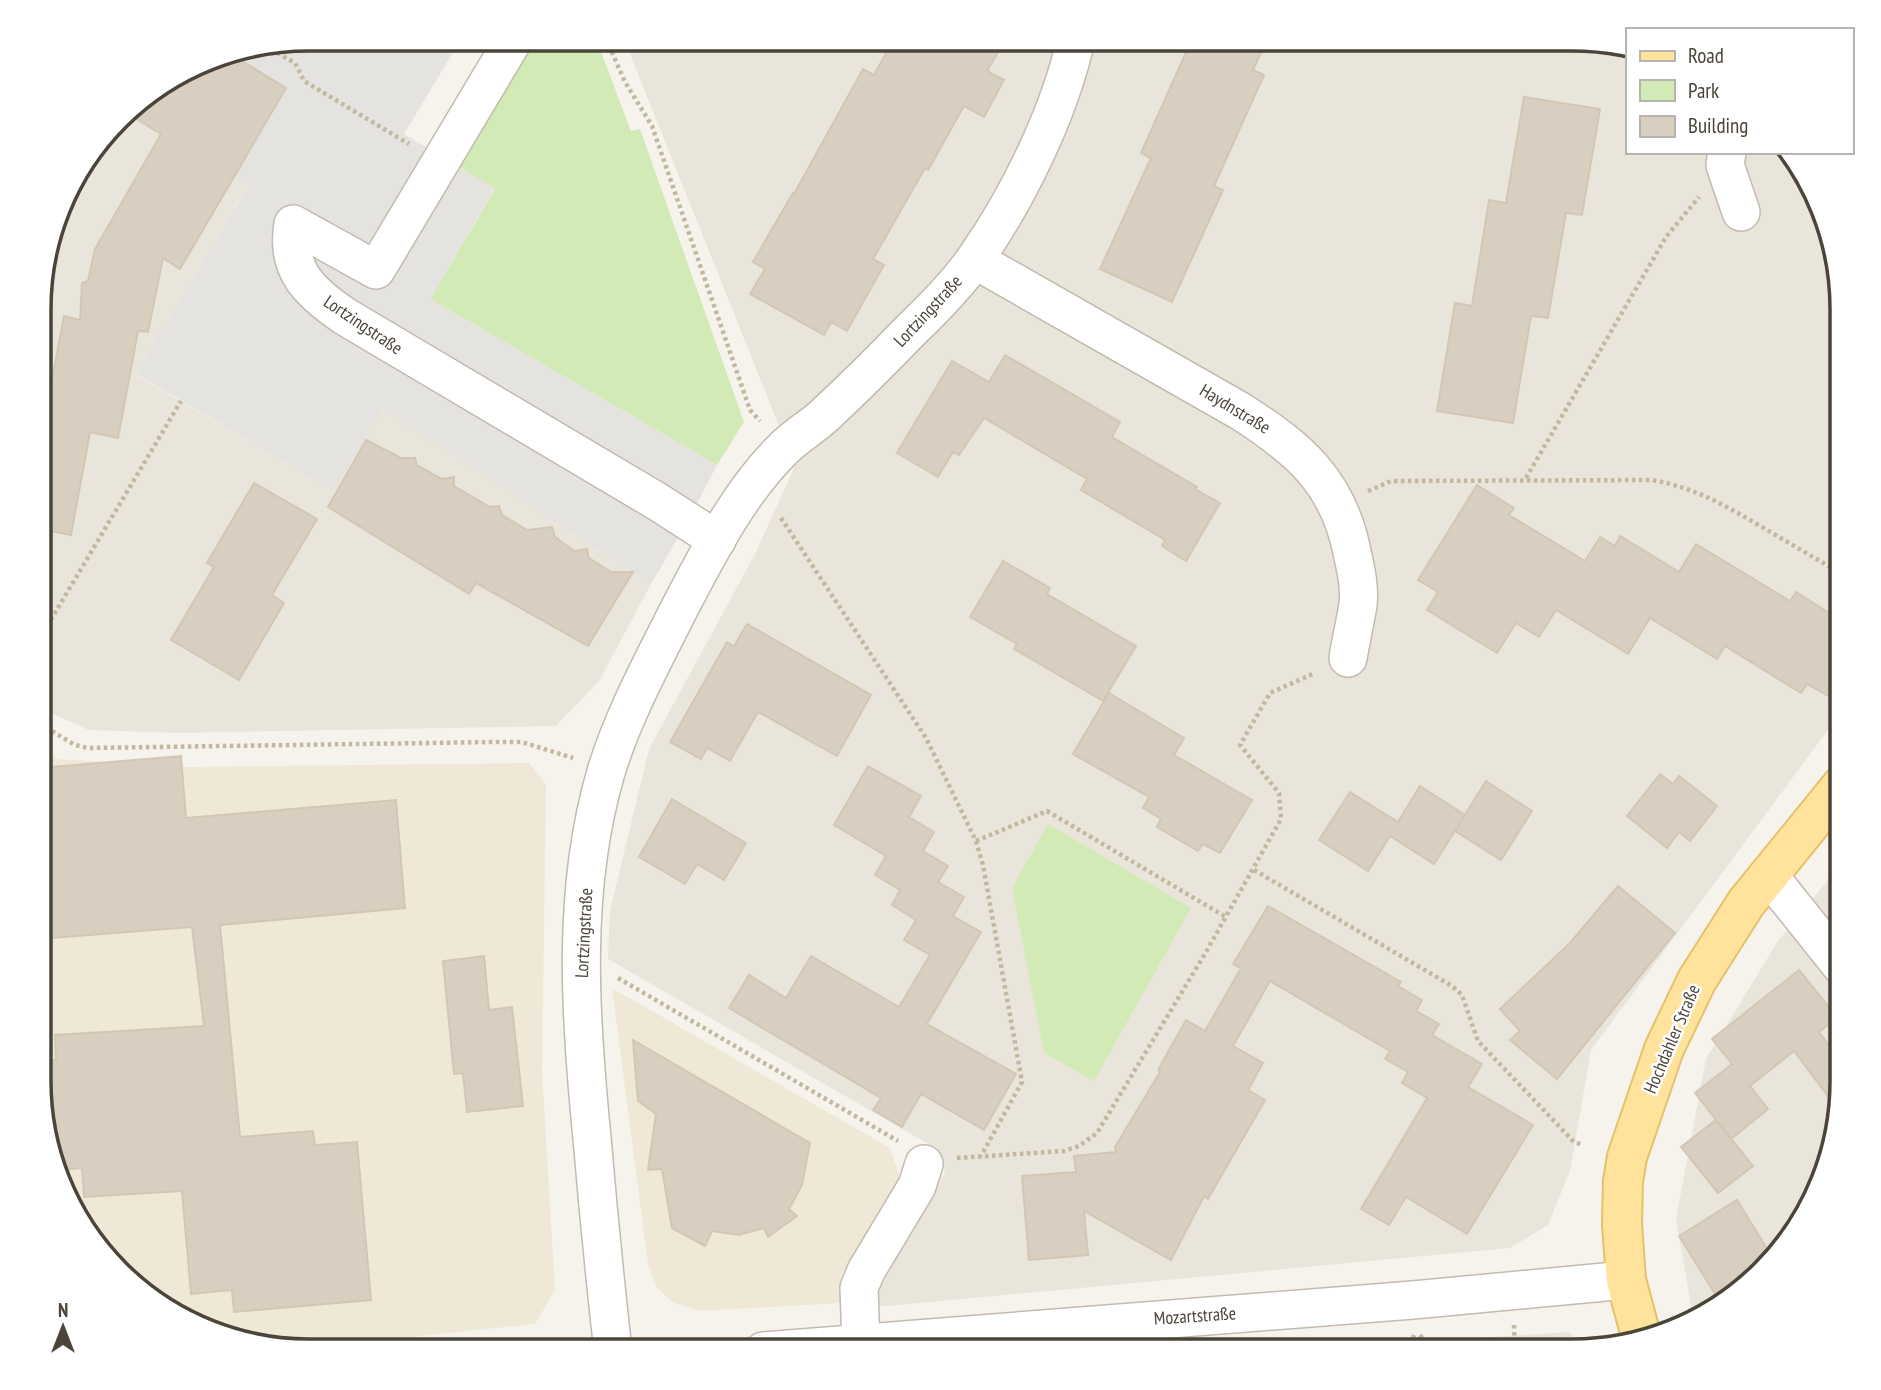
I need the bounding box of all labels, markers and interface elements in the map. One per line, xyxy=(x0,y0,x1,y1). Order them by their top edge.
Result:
legend xyxy=(1626,28,1853,154)
text: Road xyxy=(1688,42,1724,69)
text: Park xyxy=(1688,77,1719,104)
text: Building xyxy=(1688,112,1748,139)
street label: Lortzingstraße xyxy=(888,270,967,351)
street label: Lortzingstraße xyxy=(319,290,407,359)
street label: Haydnstraße xyxy=(1196,378,1275,439)
street label: Lortzingstraße xyxy=(570,887,597,979)
street label: Hochdahler Straße xyxy=(1638,981,1705,1097)
north arrow xyxy=(28,1292,98,1362)
text: N xyxy=(58,1298,68,1322)
street label: Mozartstraße xyxy=(1153,1301,1237,1330)

